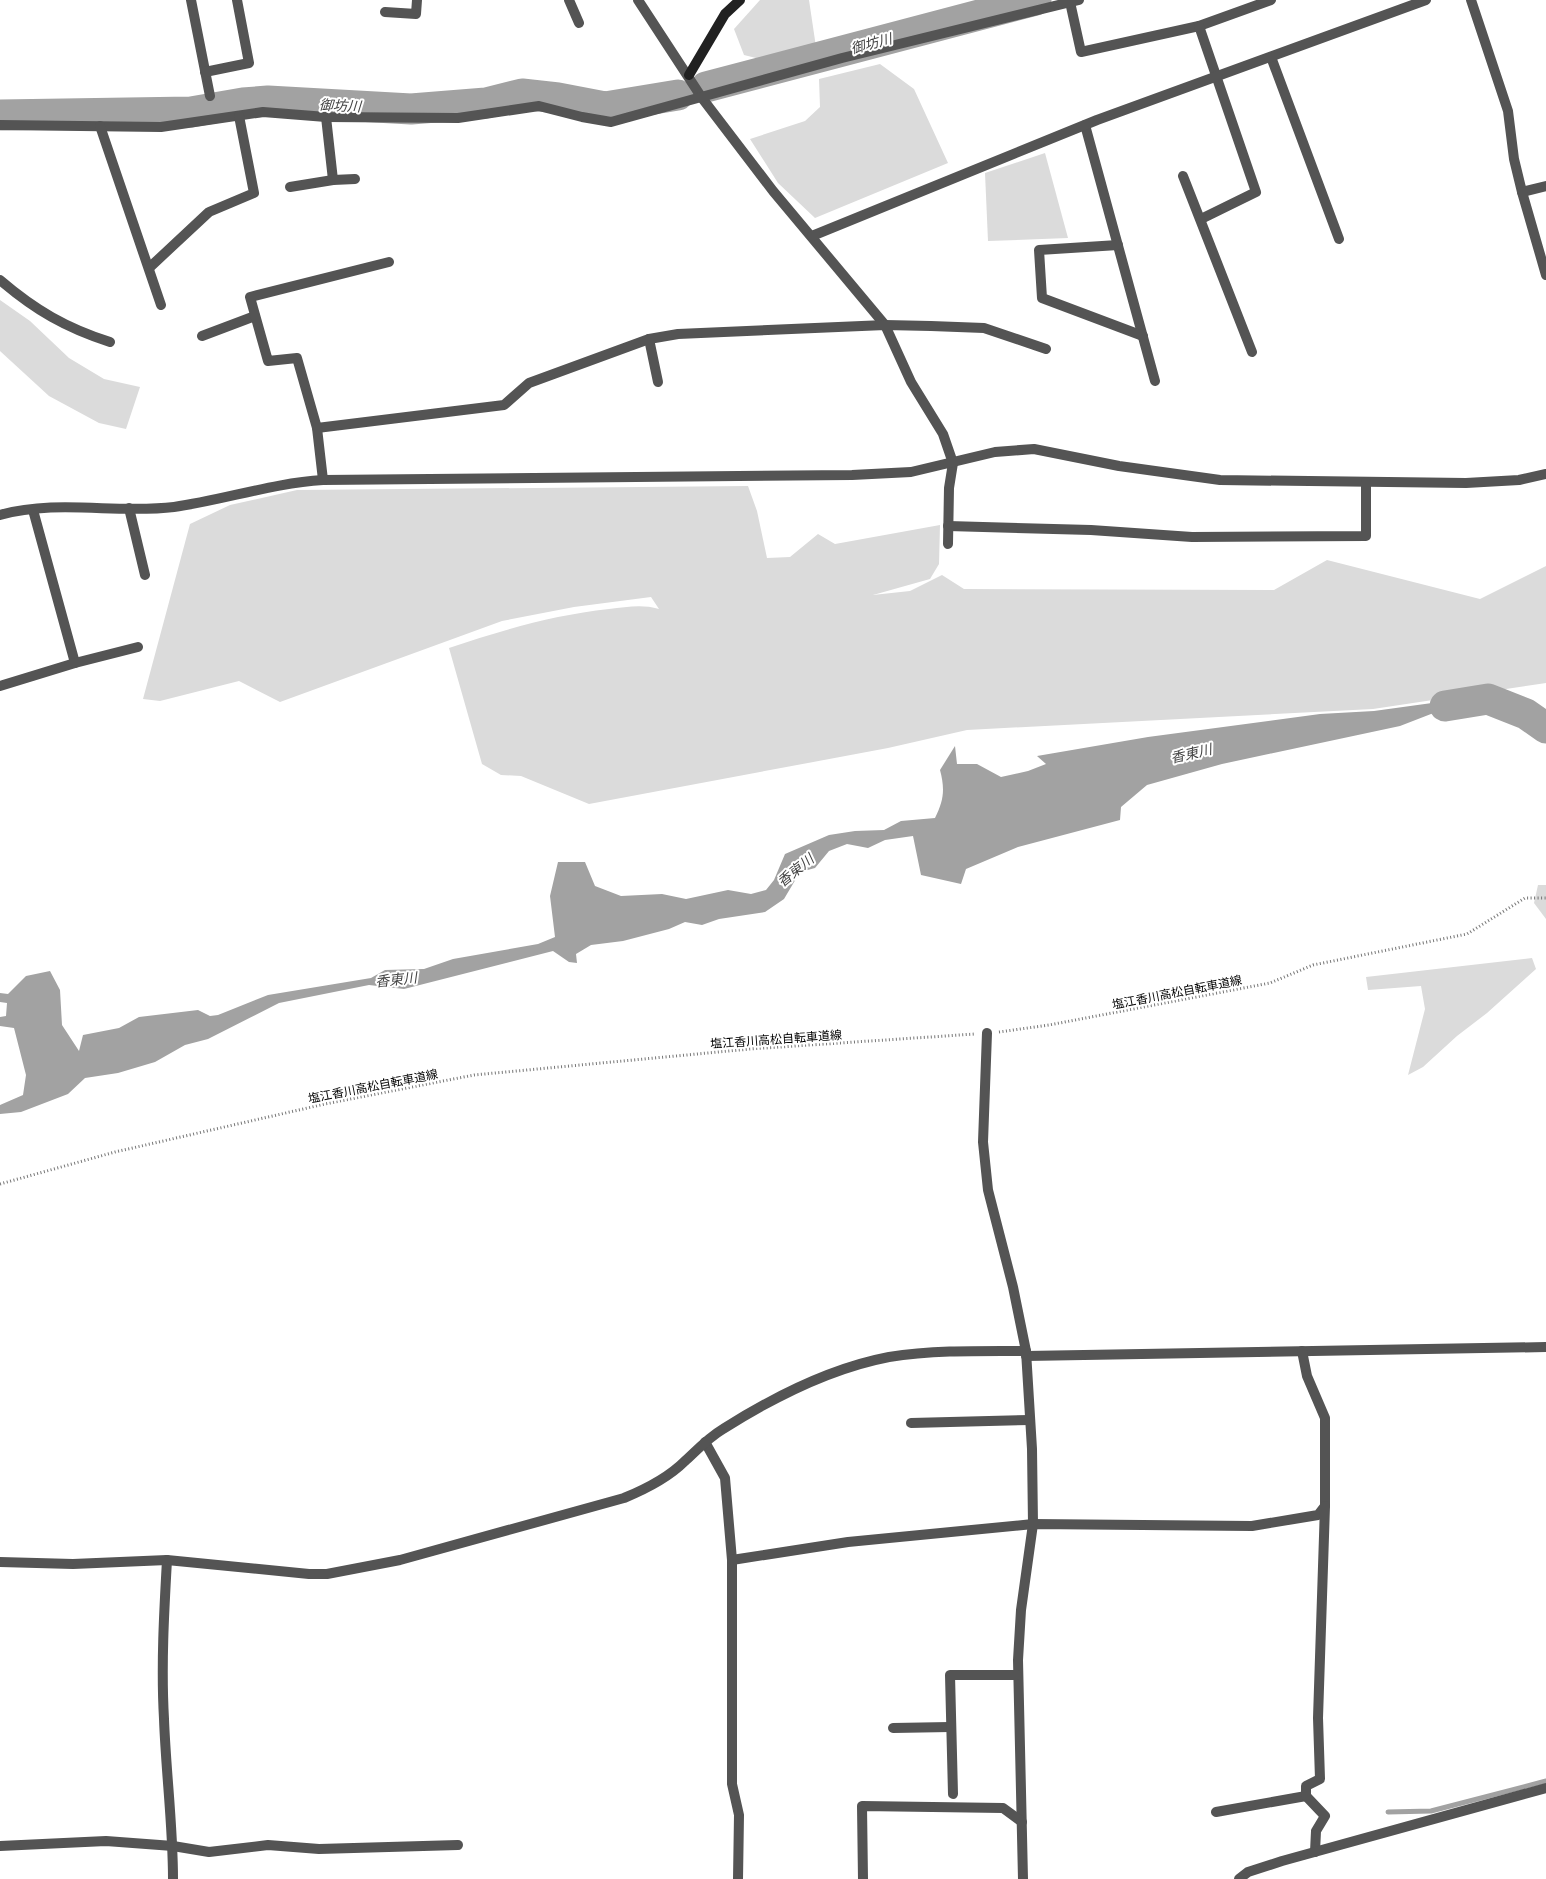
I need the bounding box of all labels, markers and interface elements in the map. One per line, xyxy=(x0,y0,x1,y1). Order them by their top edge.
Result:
water label: 御坊川 xyxy=(848,27,896,59)
water label: 御坊川 xyxy=(318,93,364,117)
water label: 香東川 xyxy=(1168,738,1216,768)
water label: 香東川 xyxy=(772,847,819,891)
water label: 香東川 xyxy=(374,966,420,992)
street label: 塩江香川高松自転車道線 xyxy=(1110,970,1244,1014)
street label: 塩江香川高松自転車道線 xyxy=(709,1025,843,1053)
street label: 塩江香川高松自転車道線 xyxy=(306,1064,440,1108)

